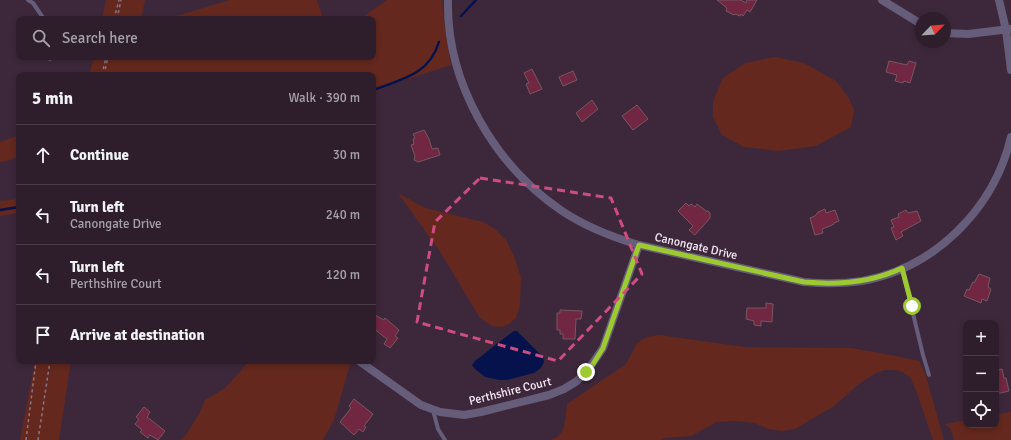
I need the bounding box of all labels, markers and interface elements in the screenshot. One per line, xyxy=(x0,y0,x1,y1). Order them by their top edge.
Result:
north arrow xyxy=(915,12,951,48)
search box xyxy=(16,16,376,60)
icon: search xyxy=(30,27,52,49)
text: Search here xyxy=(62,29,138,47)
text: 5 min xyxy=(32,88,73,109)
text: Walk · 390 m xyxy=(289,90,360,106)
icon: ahead xyxy=(32,144,54,166)
text: Continue xyxy=(70,146,129,164)
text: 30 m xyxy=(333,147,360,163)
text: Turn left xyxy=(70,198,124,216)
icon: left xyxy=(32,204,54,226)
text: 240 m xyxy=(326,207,360,223)
text: Canongate Drive xyxy=(70,216,162,232)
street label: Canongate Drive xyxy=(653,230,739,263)
text: Turn left xyxy=(70,258,124,276)
icon: left xyxy=(32,264,54,286)
text: 120 m xyxy=(326,267,360,283)
text: Perthshire Court xyxy=(70,276,162,292)
route start xyxy=(903,297,921,315)
map controls xyxy=(963,320,999,428)
button: + xyxy=(963,320,999,356)
icon: arrive xyxy=(32,324,54,346)
text: Arrive at destination xyxy=(70,326,205,344)
button: − xyxy=(963,356,999,392)
route end xyxy=(577,363,595,381)
street label: Perthshire Court xyxy=(467,374,553,409)
button: locate xyxy=(963,392,999,428)

